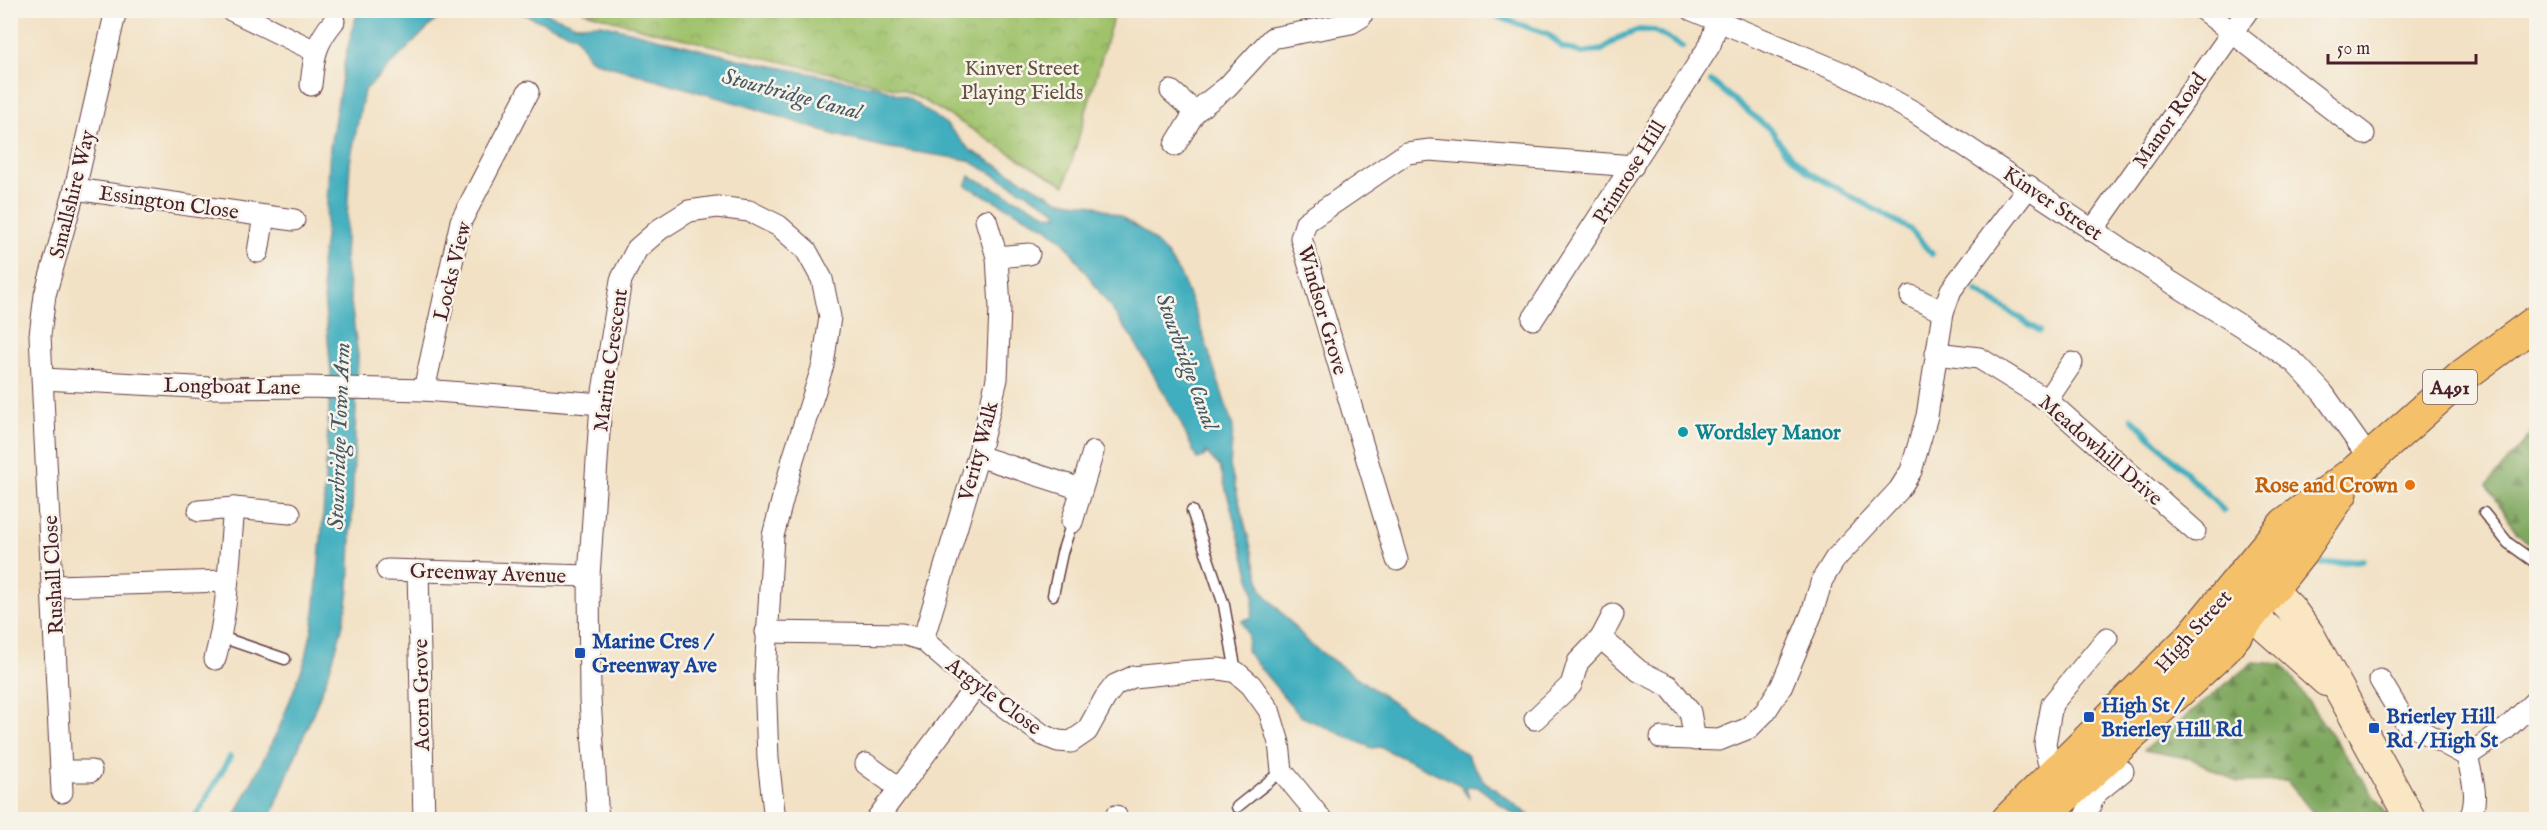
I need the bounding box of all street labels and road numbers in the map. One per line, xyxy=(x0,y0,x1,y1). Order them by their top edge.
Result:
street label: Manor Road xyxy=(2127,67,2214,174)
street label: Primrose Hill xyxy=(1588,116,1673,230)
street label: Smallshire Way xyxy=(44,127,103,261)
street label: Kinver Street xyxy=(1997,161,2107,248)
street label: Essington Close xyxy=(97,180,241,227)
street label: Locks View xyxy=(428,218,479,324)
street label: Windsor Grove xyxy=(1290,243,1353,379)
street label: Marine Crescent xyxy=(588,287,635,433)
road number: A491 xyxy=(2423,370,2477,404)
street label: Longboat Lane xyxy=(163,373,301,402)
street label: Meadowhill Drive xyxy=(2032,390,2168,513)
street label: Verity Walk xyxy=(953,398,1006,505)
street label: Rushall Close xyxy=(38,514,71,635)
street label: Greenway Avenue xyxy=(409,558,567,591)
street label: High Street xyxy=(2150,585,2239,679)
street label: Acorn Grove xyxy=(408,638,437,752)
street label: Argyle Close xyxy=(939,652,1047,742)

